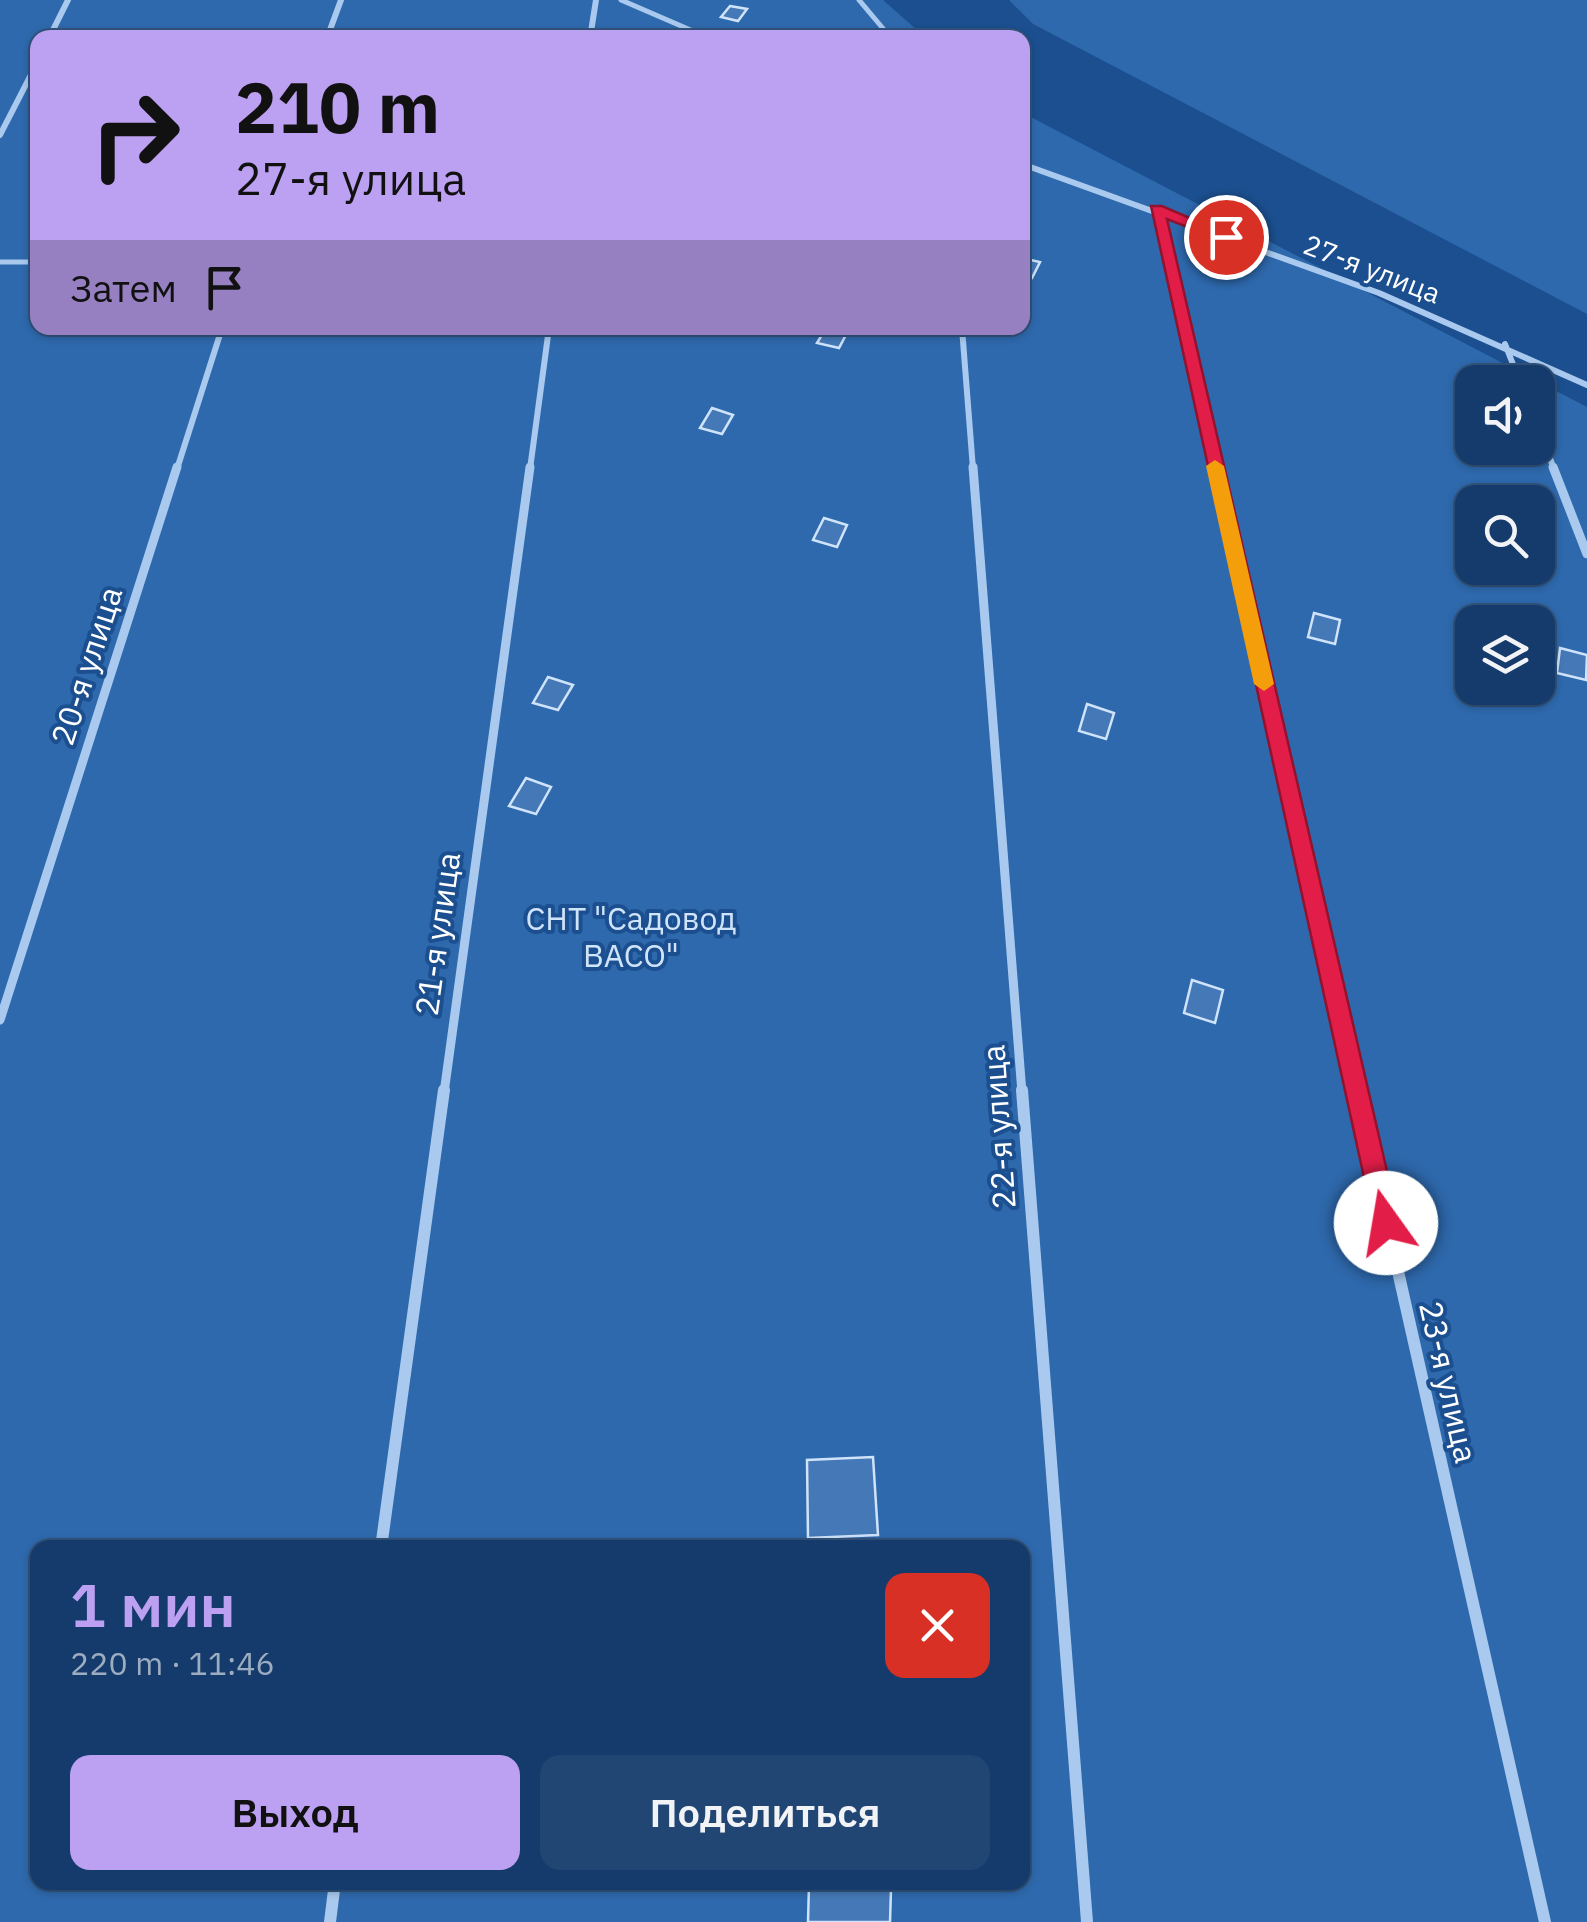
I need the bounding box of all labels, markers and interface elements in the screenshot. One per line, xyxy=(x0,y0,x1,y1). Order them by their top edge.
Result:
text: 210 m xyxy=(235,61,440,152)
icon: right xyxy=(70,70,200,200)
text: 27-я улица xyxy=(235,149,466,207)
pin xyxy=(1184,195,1269,280)
icon: arrive xyxy=(1199,210,1254,265)
street label: 27-я улица xyxy=(1298,225,1446,312)
icon: arrive xyxy=(197,260,252,315)
text: Затем xyxy=(70,263,177,312)
map controls xyxy=(1455,365,1555,705)
button: sound xyxy=(1455,365,1555,465)
button: search xyxy=(1455,485,1555,585)
street label: 20-я улица xyxy=(41,581,131,750)
button: layers xyxy=(1455,605,1555,705)
street label: 21-я улица xyxy=(405,849,469,1018)
park label: СНТ "Садовод ВАСО" xyxy=(526,897,736,976)
street label: 22-я улица xyxy=(971,1044,1025,1211)
position arrow xyxy=(1334,1171,1438,1275)
street label: 23-я улица xyxy=(1410,1297,1488,1467)
text: 1 мин xyxy=(70,1565,236,1644)
button: close xyxy=(885,1573,990,1678)
text: 220 m · 11:46 xyxy=(70,1642,275,1684)
button: Выход xyxy=(70,1755,520,1870)
button: Поделиться xyxy=(540,1755,990,1870)

